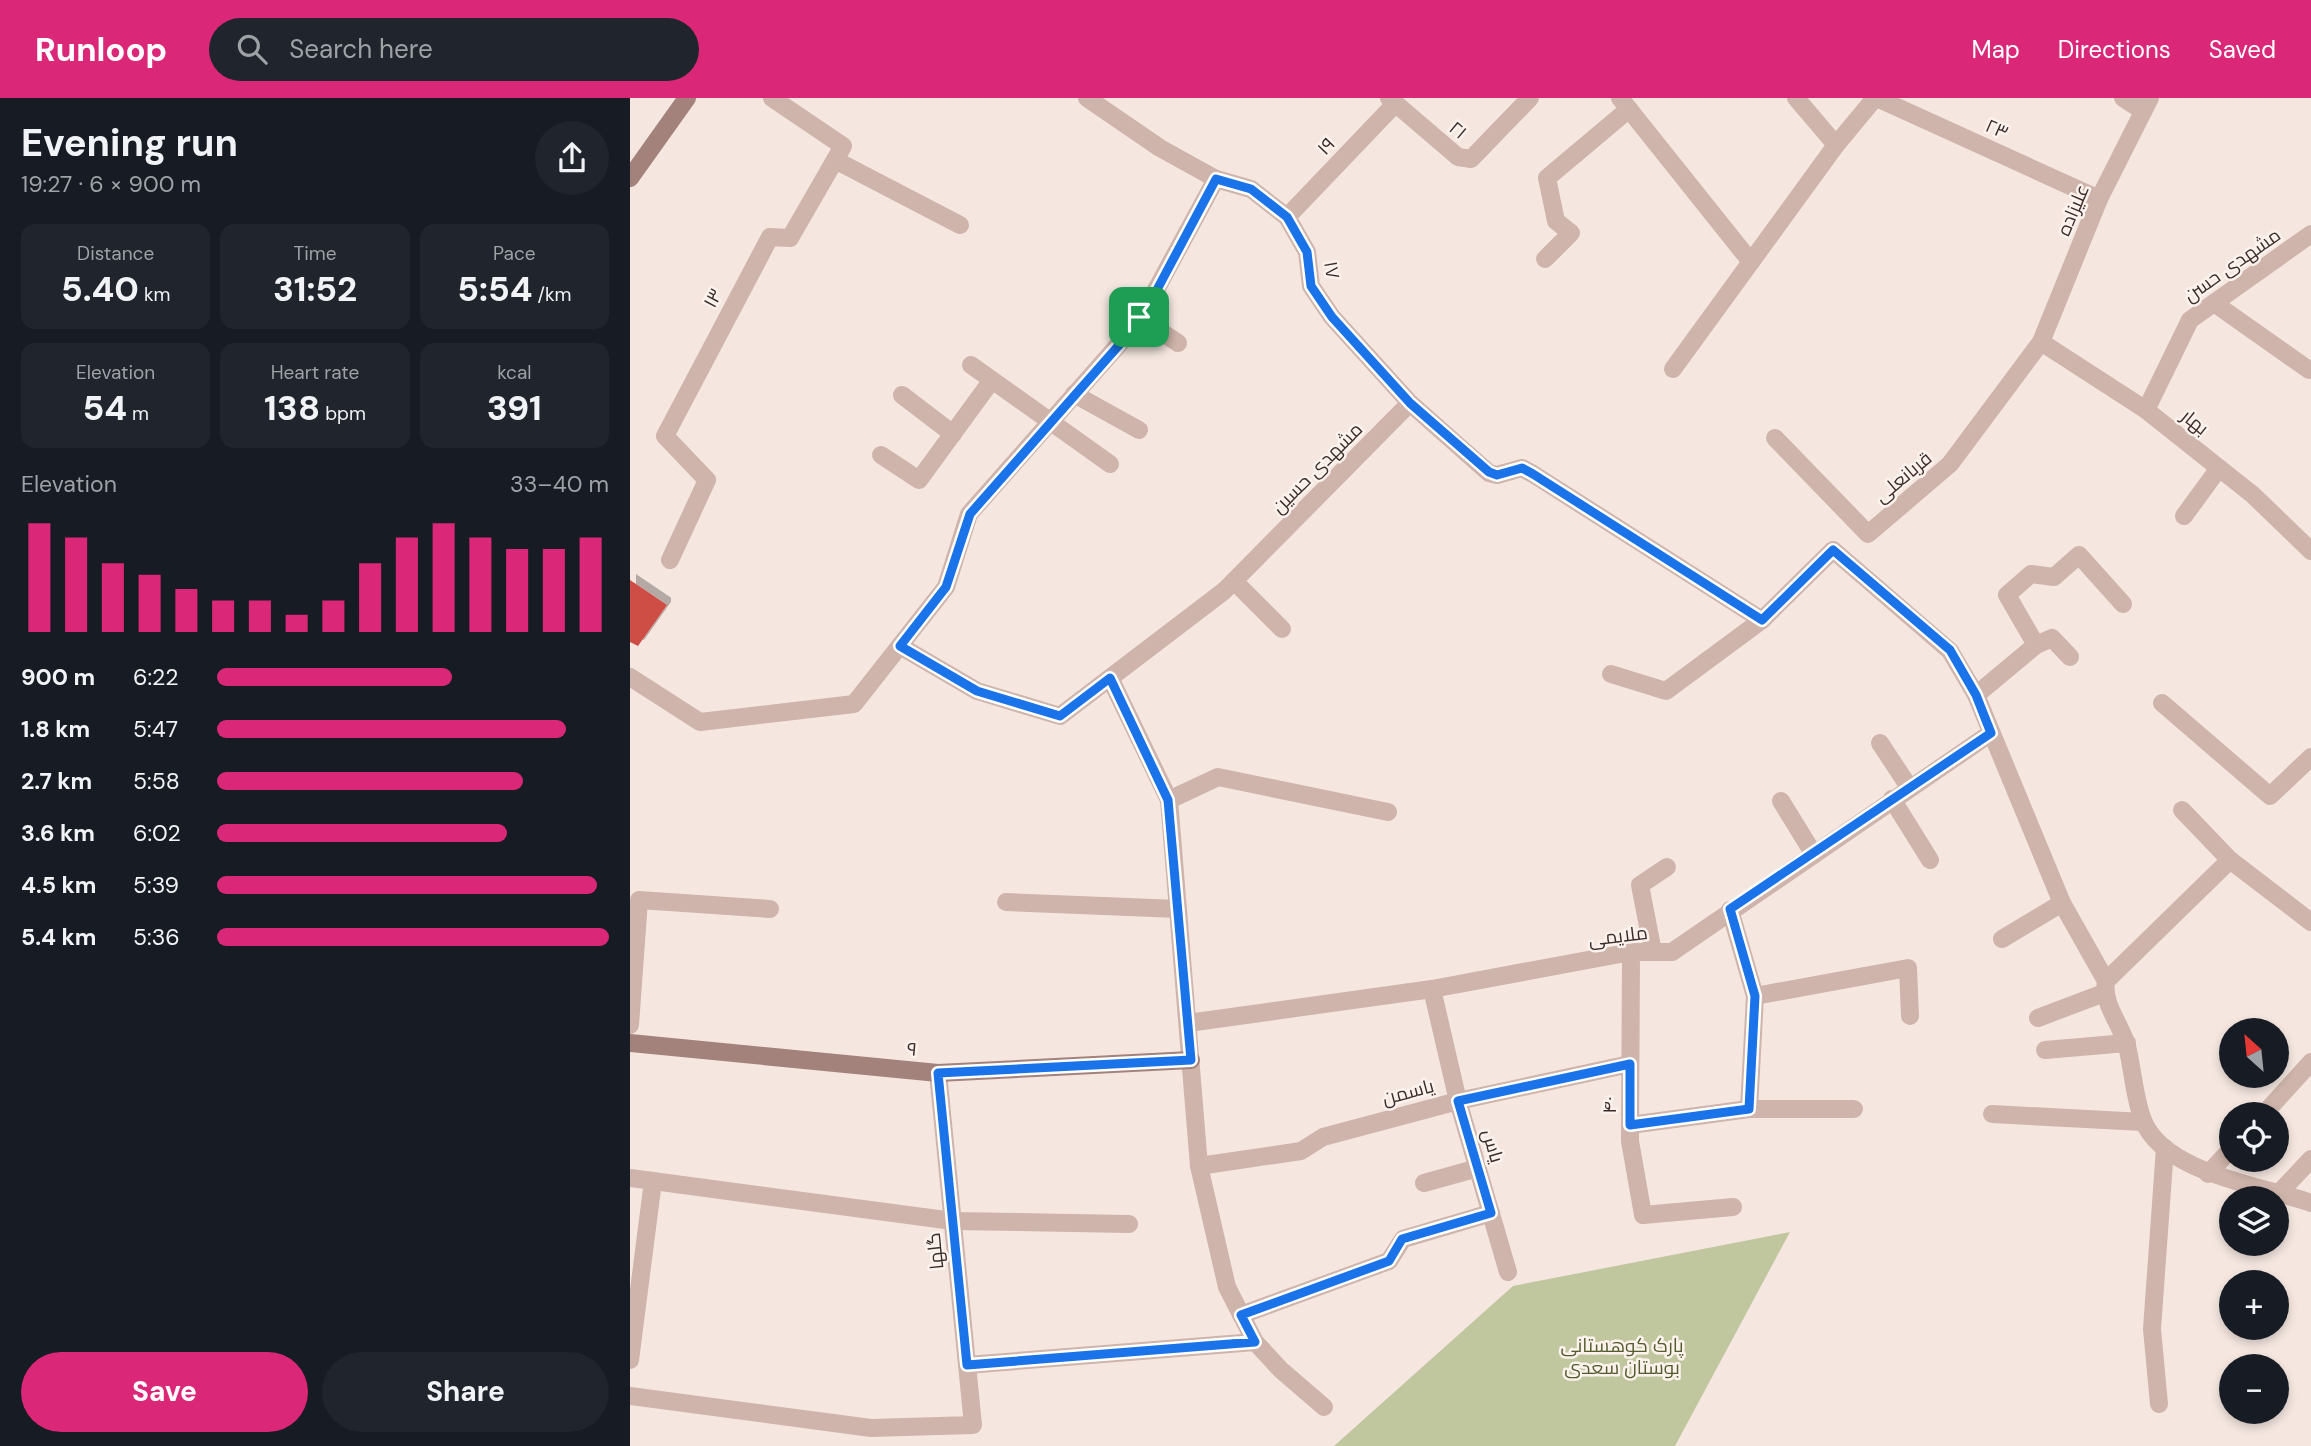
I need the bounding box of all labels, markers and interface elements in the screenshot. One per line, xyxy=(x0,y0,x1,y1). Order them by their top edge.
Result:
search box xyxy=(209,18,699,81)
text: Runloop xyxy=(35,28,167,71)
icon: search xyxy=(233,30,271,68)
text: Search here xyxy=(289,32,433,66)
text: Map xyxy=(1972,34,2020,65)
text: Directions xyxy=(2058,34,2171,65)
text: Saved xyxy=(2209,34,2276,65)
street label: ۲۳ xyxy=(1981,113,2013,145)
street label: ۲۱ xyxy=(1444,115,1472,145)
text: Evening run xyxy=(21,118,238,168)
button: share xyxy=(535,121,609,195)
street label: ۱۹ xyxy=(1312,132,1340,160)
text: 19:27 · 6 × 900 m xyxy=(21,169,201,199)
street label: علیزاده xyxy=(2051,180,2095,240)
street label: مشهدی حسن xyxy=(2178,222,2286,308)
text: Distance xyxy=(77,241,154,266)
text: Time xyxy=(294,241,336,266)
text: Pace xyxy=(493,241,536,266)
street label: ۱۷ xyxy=(1318,259,1346,281)
text: 5.40 xyxy=(61,266,139,312)
text: 31:52 xyxy=(273,266,357,312)
text: 5:54 xyxy=(457,266,532,312)
text: km xyxy=(139,282,170,307)
text: /km xyxy=(532,282,571,307)
street label: ۱۳ xyxy=(698,284,728,312)
pin xyxy=(1109,287,1169,347)
icon: arrive xyxy=(1120,298,1158,336)
text: Elevation xyxy=(76,360,155,385)
text: Heart rate xyxy=(271,360,359,385)
text: kcal xyxy=(497,360,531,385)
text: 54 xyxy=(82,385,127,431)
text: 138 xyxy=(264,385,320,431)
text: 391 xyxy=(487,385,542,431)
text: m xyxy=(127,401,149,426)
text: bpm xyxy=(320,401,366,426)
street label: بهار xyxy=(2175,403,2214,441)
street label: مشهدی حسین xyxy=(1266,417,1368,519)
street label: قربانعلی xyxy=(1869,446,1937,508)
text: Elevation xyxy=(21,469,117,499)
text: 33–40 m xyxy=(510,469,609,499)
text: 900 m xyxy=(21,662,95,692)
text: 6:22 xyxy=(133,662,179,692)
text: 1.8 km xyxy=(21,714,90,744)
text: 5:47 xyxy=(133,714,178,744)
text: 2.7 km xyxy=(21,766,92,796)
text: 5:58 xyxy=(133,766,180,796)
text: 3.6 km xyxy=(21,818,95,848)
text: 6:02 xyxy=(133,818,181,848)
text: 4.5 km xyxy=(21,870,96,900)
text: 5:39 xyxy=(133,870,179,900)
street label: ملایمی xyxy=(1587,920,1649,952)
text: 5.4 km xyxy=(21,922,96,952)
text: 5:36 xyxy=(133,922,180,952)
north arrow xyxy=(2219,1018,2289,1088)
map controls xyxy=(2219,1018,2289,1424)
street label: ۹ xyxy=(906,1036,918,1062)
street label: یاسمن xyxy=(1379,1073,1437,1111)
street label: ۴۰ xyxy=(1597,1096,1622,1114)
button: locate xyxy=(2219,1102,2289,1172)
street label: یاس xyxy=(1476,1126,1510,1166)
button: layers xyxy=(2219,1186,2289,1256)
street label: گلها xyxy=(921,1231,949,1271)
button: + xyxy=(2219,1270,2289,1340)
park label: پارک کوهستانی بوستان سعدی xyxy=(1560,1333,1684,1380)
button: Save xyxy=(21,1352,308,1432)
button: Share xyxy=(322,1352,609,1432)
button: − xyxy=(2219,1354,2289,1424)

